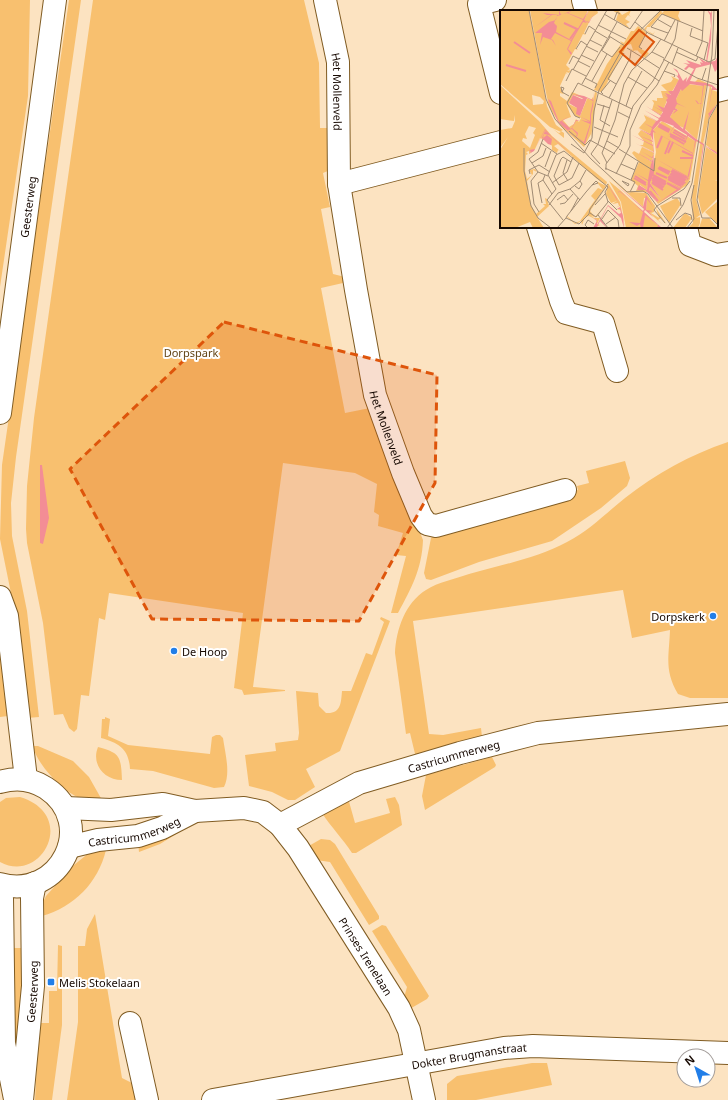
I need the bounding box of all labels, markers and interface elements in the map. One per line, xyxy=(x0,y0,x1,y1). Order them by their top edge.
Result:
inset map xyxy=(500,10,718,228)
street label: Het Mollenveld xyxy=(329,51,346,131)
street label: Geesterweg xyxy=(16,175,39,239)
park label: Dorpspark xyxy=(164,345,218,360)
street label: Het Mollenveld xyxy=(367,389,407,467)
place label: Dorpskerk xyxy=(651,609,705,624)
marker: Dorpskerk xyxy=(708,611,718,621)
place label: De Hoop xyxy=(182,644,228,659)
marker: De Hoop xyxy=(169,646,179,656)
street label: Castricummerweg xyxy=(406,736,501,776)
street label: Castricummerweg xyxy=(86,813,182,850)
street label: Prinses Irenelaan xyxy=(336,914,397,998)
street label: Geesterweg xyxy=(22,960,41,1023)
place label: Melis Stokelaan xyxy=(59,975,140,990)
marker: Melis Stokelaan xyxy=(46,977,56,987)
street label: Dokter Brugmanstraat xyxy=(410,1039,527,1072)
north arrow xyxy=(676,1048,716,1088)
text: N xyxy=(681,1051,698,1068)

